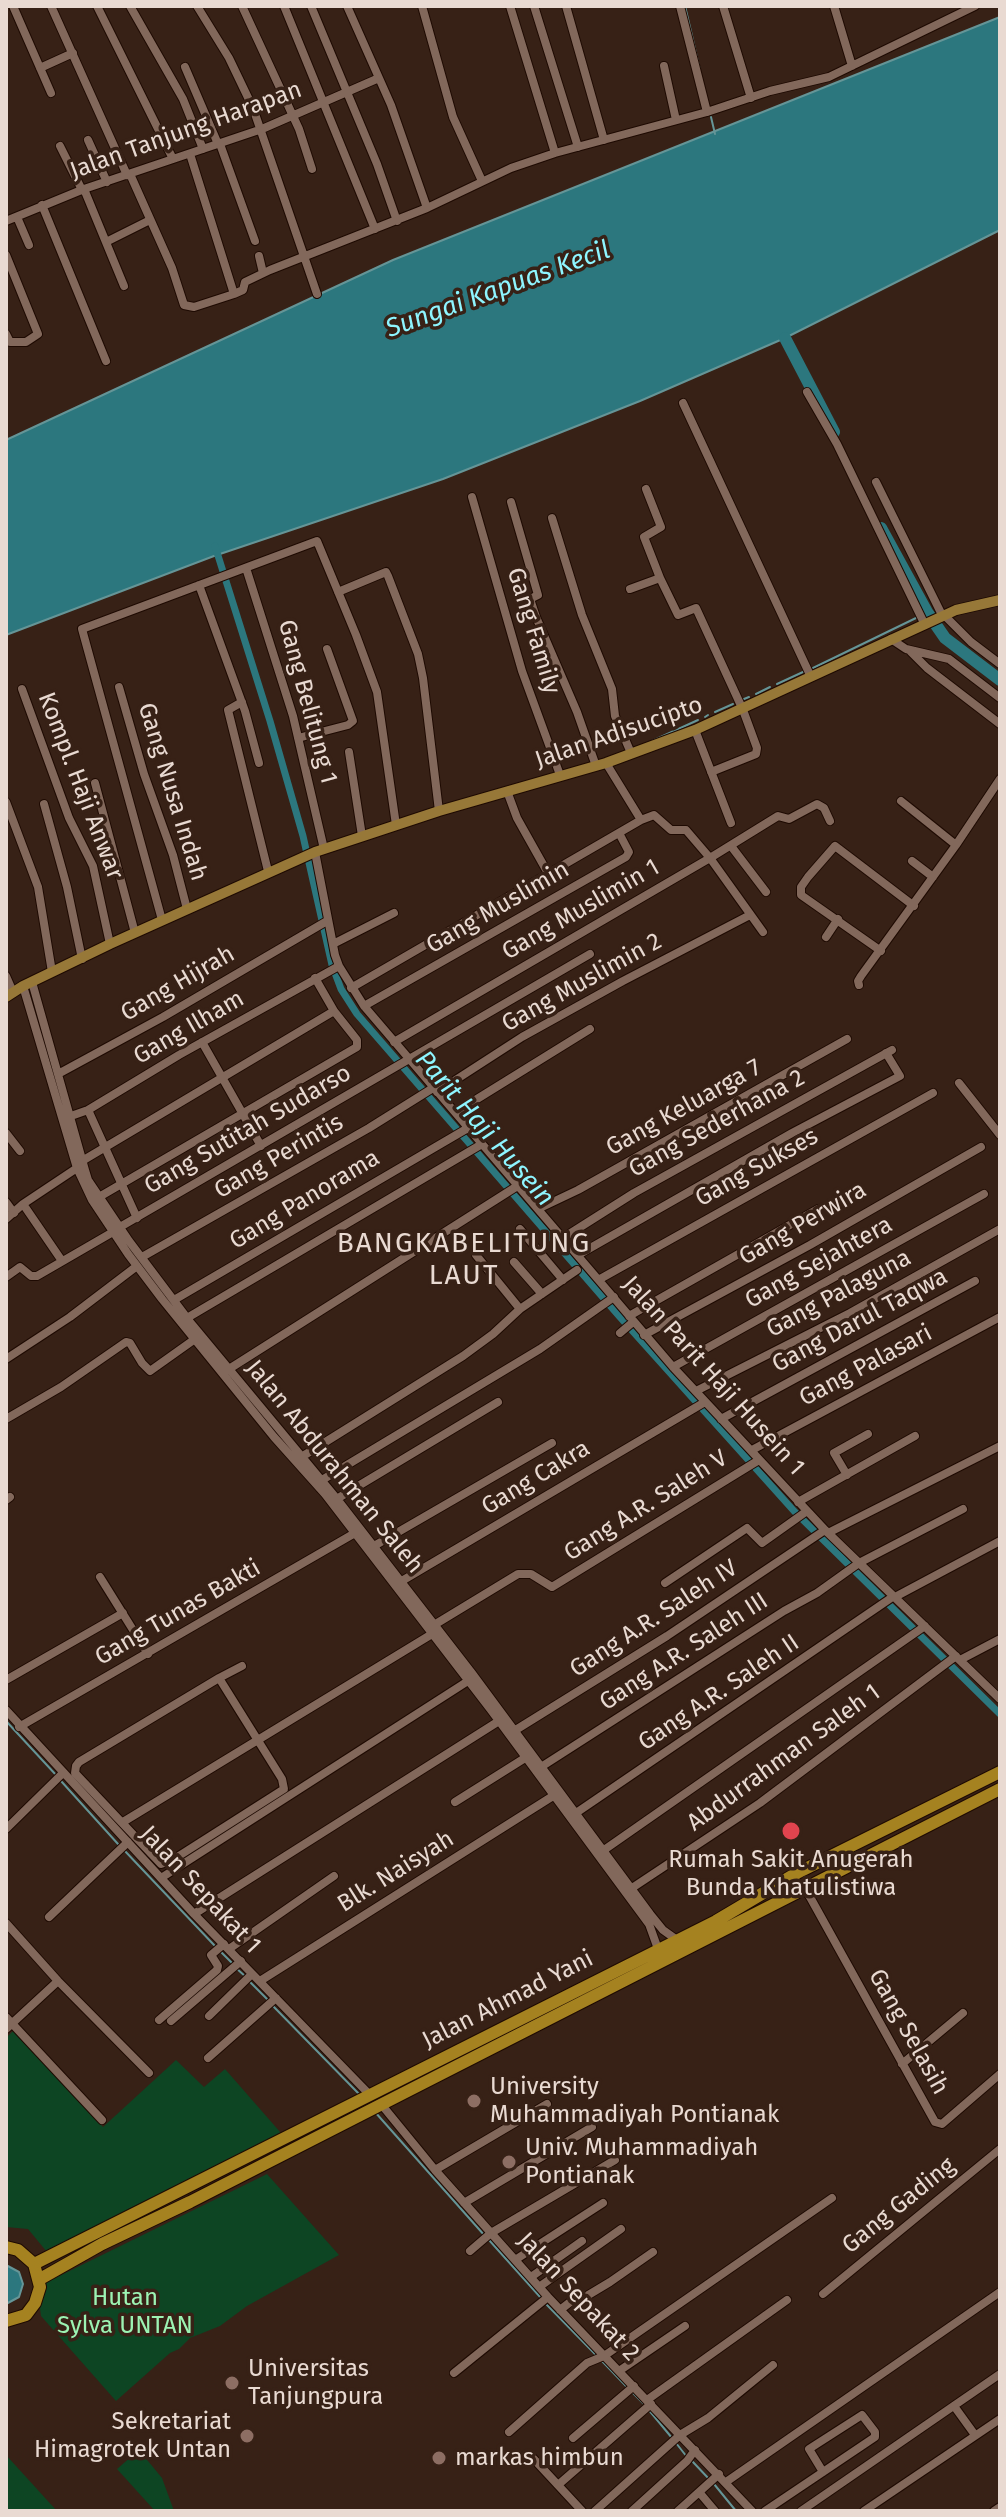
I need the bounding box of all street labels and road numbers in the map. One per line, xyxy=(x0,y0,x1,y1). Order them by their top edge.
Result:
street label: Jalan Tanjung Harapan xyxy=(66,76,306,186)
street label: Gang Family xyxy=(500,564,566,698)
street label: Gang Belitung 1 xyxy=(271,617,343,787)
street label: Kompl. Haji Anwar xyxy=(31,688,129,884)
street label: Jalan Adisucipto xyxy=(531,691,707,775)
street label: Gang Nusa Indah xyxy=(131,700,213,884)
street label: Gang Muslimin 1 xyxy=(497,853,665,967)
street label: Gang Muslimin xyxy=(421,855,575,961)
street label: Gang Muslimin 2 xyxy=(497,927,667,1039)
street label: Gang Hijrah xyxy=(116,940,240,1028)
street label: Gang Ilham xyxy=(129,985,249,1071)
street label: Gang Keluarga 7 xyxy=(601,1053,767,1163)
street label: Gang Sutitah Sudarso xyxy=(139,1059,357,1201)
street label: Gang Sederhana 2 xyxy=(624,1064,810,1184)
street label: Gang Perintis xyxy=(209,1108,349,1206)
street label: Gang Sukses xyxy=(691,1122,823,1214)
street label: Gang Panorama xyxy=(225,1144,385,1256)
street label: Gang Perwira xyxy=(734,1176,872,1272)
street label: Gang Sejahtera xyxy=(740,1211,898,1315)
street label: Gang Palaguna xyxy=(762,1244,916,1344)
street label: Gang Darul Taqwa xyxy=(767,1263,953,1379)
street label: Jalan Parit Haji Husein 1 xyxy=(616,1270,810,1482)
street label: Gang Palasari xyxy=(795,1319,937,1413)
street label: Jalan Abdurahman Saleh xyxy=(239,1354,429,1580)
street label: Gang Cakra xyxy=(477,1434,595,1522)
street label: Gang A.R. Saleh V xyxy=(559,1444,733,1568)
street label: Gang Tunas Bakti xyxy=(90,1554,266,1672)
street label: Gang A.R. Saleh IV xyxy=(565,1554,743,1684)
street label: Gang A.R. Saleh III xyxy=(594,1587,774,1717)
street label: Gang A.R. Saleh II xyxy=(633,1629,805,1757)
street label: Abdurrahman Saleh 1 xyxy=(682,1678,886,1838)
street label: Jalan Sepakat 1 xyxy=(133,1820,267,1960)
street label: Blk. Naisyah xyxy=(333,1825,459,1919)
street label: Jalan Ahmad Yani xyxy=(418,1945,598,2055)
street label: Gang Selasih xyxy=(862,1964,954,2100)
street label: Gang Gading xyxy=(837,2152,961,2260)
street label: Jalan Sepakat 2 xyxy=(511,2227,645,2367)

